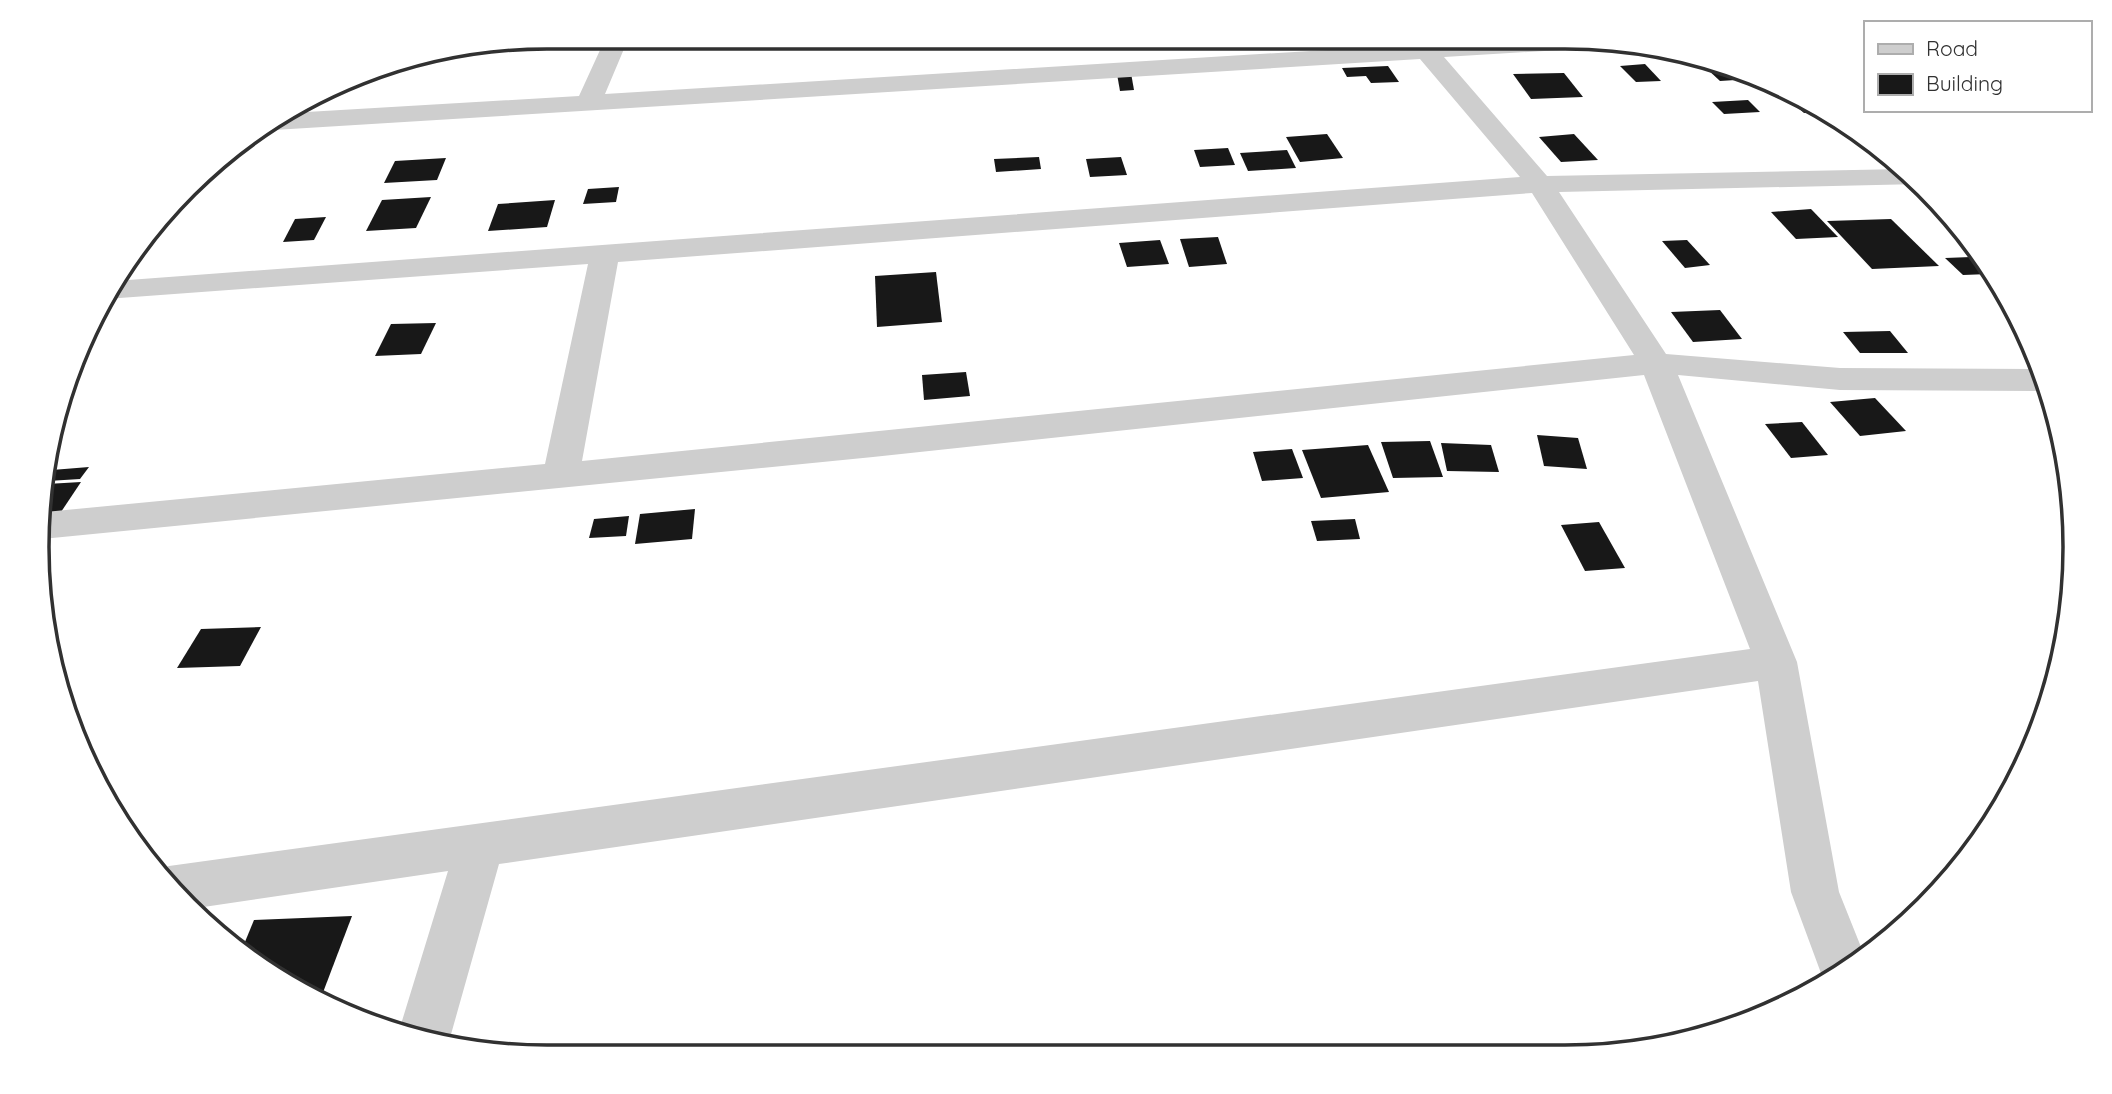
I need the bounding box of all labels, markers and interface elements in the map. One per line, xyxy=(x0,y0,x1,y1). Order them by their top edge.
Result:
legend xyxy=(1864,21,2091,112)
text: Road xyxy=(1926,35,1978,61)
text: Building xyxy=(1926,70,2003,96)

